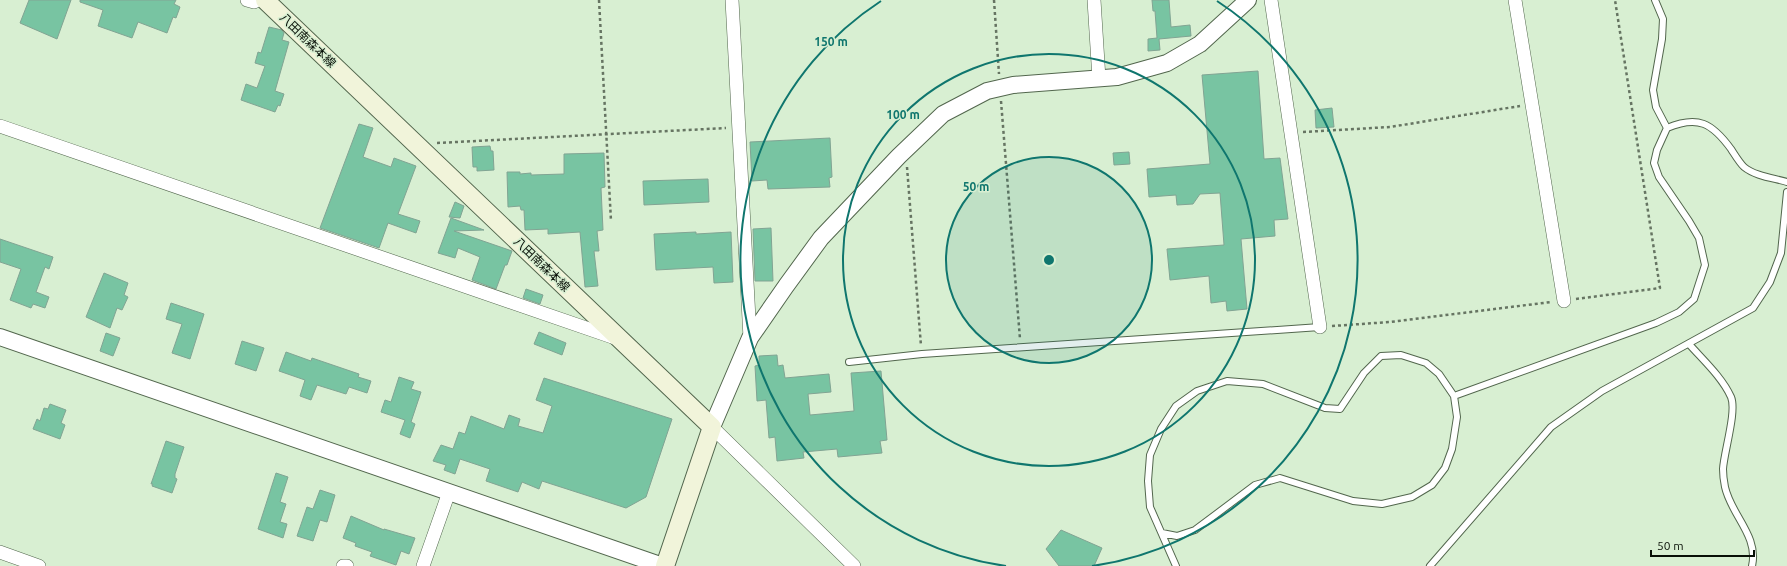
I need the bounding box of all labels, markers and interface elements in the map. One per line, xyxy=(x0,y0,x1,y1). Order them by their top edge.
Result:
street label: 八田南森本線 xyxy=(278,10,338,70)
text: 150 m xyxy=(814,35,848,48)
text: 100 m xyxy=(886,108,920,121)
text: 50 m xyxy=(963,180,989,193)
street label: 八田南森本線 xyxy=(512,234,572,294)
centre of rings xyxy=(1042,253,1056,267)
scale bar xyxy=(1651,532,1754,558)
text: 50 m xyxy=(1657,539,1684,552)

